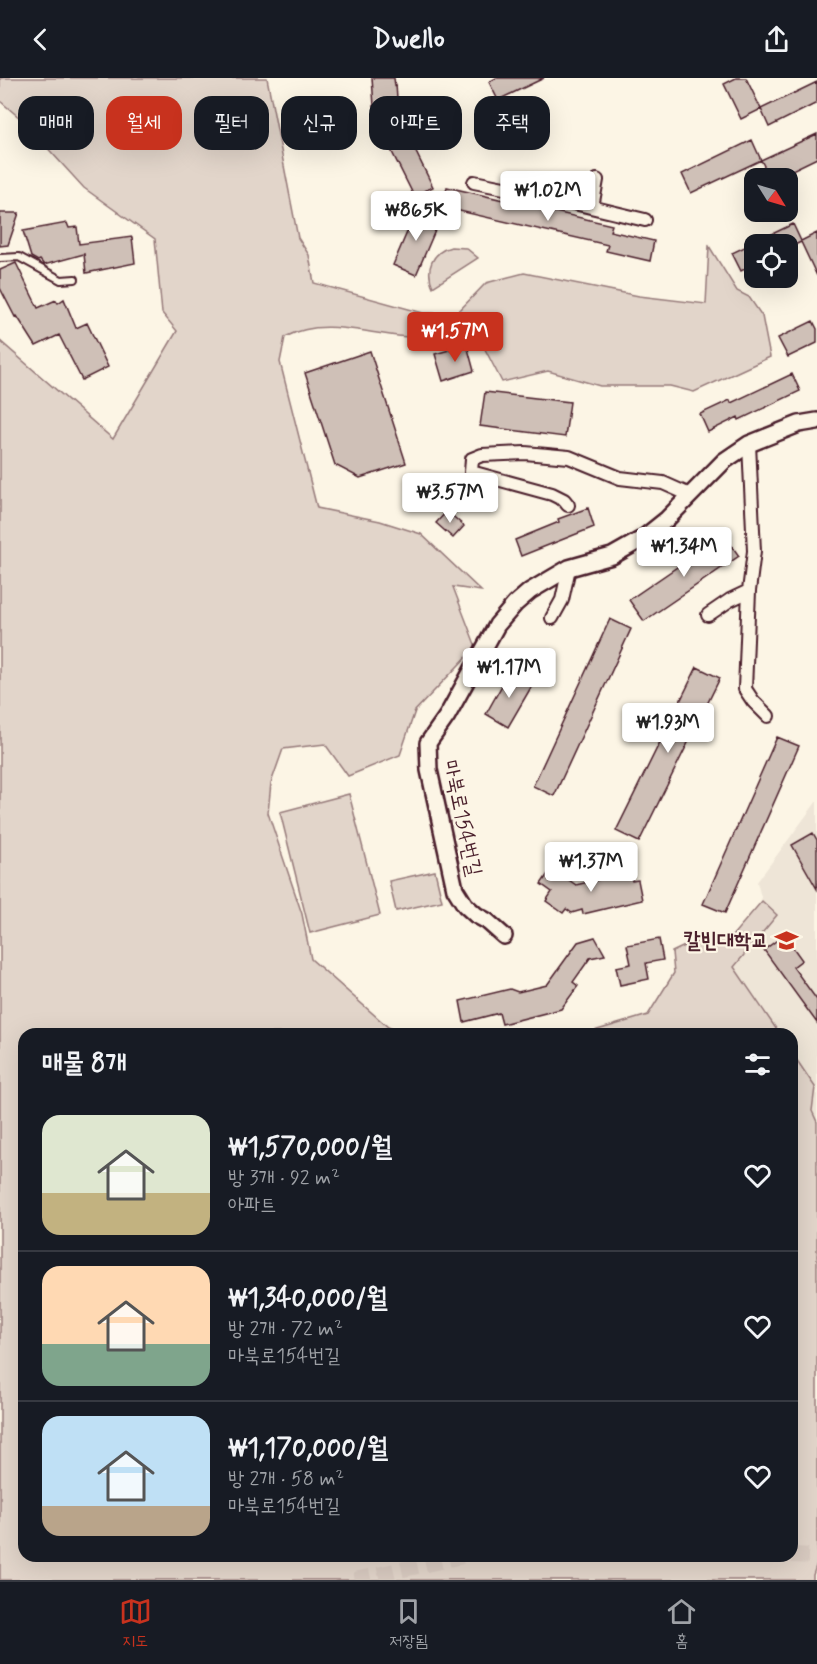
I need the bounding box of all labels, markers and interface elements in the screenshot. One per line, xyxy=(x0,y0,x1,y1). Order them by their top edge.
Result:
text: Dwello xyxy=(372,22,445,57)
icon: back xyxy=(24,23,57,56)
icon: share xyxy=(760,23,793,56)
chip: 매매 xyxy=(18,96,94,150)
chip: 월세 xyxy=(106,96,182,150)
chip: 필터 xyxy=(194,96,269,150)
chip: 신규 xyxy=(281,96,357,150)
chip: 아파트 xyxy=(369,96,462,150)
chip: 주택 xyxy=(474,96,550,150)
north arrow xyxy=(744,168,798,222)
map controls xyxy=(744,168,798,288)
pin: ₩1.02M xyxy=(499,171,597,222)
text: ₩1.02M xyxy=(514,177,582,204)
pin: ₩865K xyxy=(374,191,458,242)
text: ₩865K xyxy=(385,197,447,224)
button: locate xyxy=(744,234,798,288)
pin: ₩1.57M xyxy=(406,312,504,363)
text: ₩1.57M xyxy=(421,318,489,345)
pin: ₩3.57M xyxy=(401,473,499,524)
text: ₩3.57M xyxy=(416,479,484,506)
pin: ₩1.34M xyxy=(635,527,733,578)
text: ₩1.34M xyxy=(651,533,717,560)
pin: ₩1.17M xyxy=(460,648,558,699)
text: ₩1.17M xyxy=(477,654,541,681)
pin: ₩1.93M xyxy=(619,703,717,754)
text: ₩1.93M xyxy=(636,709,700,736)
street label: 마북로154번길 xyxy=(436,757,488,879)
pin: ₩1.37M xyxy=(542,842,640,893)
text: ₩1.37M xyxy=(559,848,623,875)
place label: 칼빈대학교 xyxy=(684,927,768,955)
school or university icon: 칼빈대학교 xyxy=(773,928,799,954)
text: 매물 8개 xyxy=(42,1047,126,1081)
icon: filters xyxy=(741,1048,774,1081)
text: ₩1,570,000/월 xyxy=(228,1131,392,1165)
icon: home xyxy=(90,1139,162,1211)
icon: heart xyxy=(741,1159,774,1192)
text: 방 3개 · 92 m² xyxy=(228,1165,340,1192)
text: 아파트 xyxy=(228,1192,276,1219)
text: ₩1,340,000/월 xyxy=(228,1282,387,1316)
icon: home xyxy=(90,1290,162,1362)
icon: heart xyxy=(741,1310,774,1343)
text: 방 2개 · 72 m² xyxy=(228,1316,343,1343)
text: 마북로154번길 xyxy=(228,1343,340,1370)
text: ₩1,170,000/월 xyxy=(228,1432,388,1466)
icon: home xyxy=(90,1440,162,1512)
icon: heart xyxy=(741,1460,774,1493)
text: 방 2개 · 58 m² xyxy=(228,1466,344,1493)
text: 마북로154번길 xyxy=(228,1493,340,1520)
tab: 지도 xyxy=(119,1595,152,1652)
tab: 저장됨 xyxy=(389,1595,428,1652)
tab: 홈 xyxy=(665,1595,698,1652)

